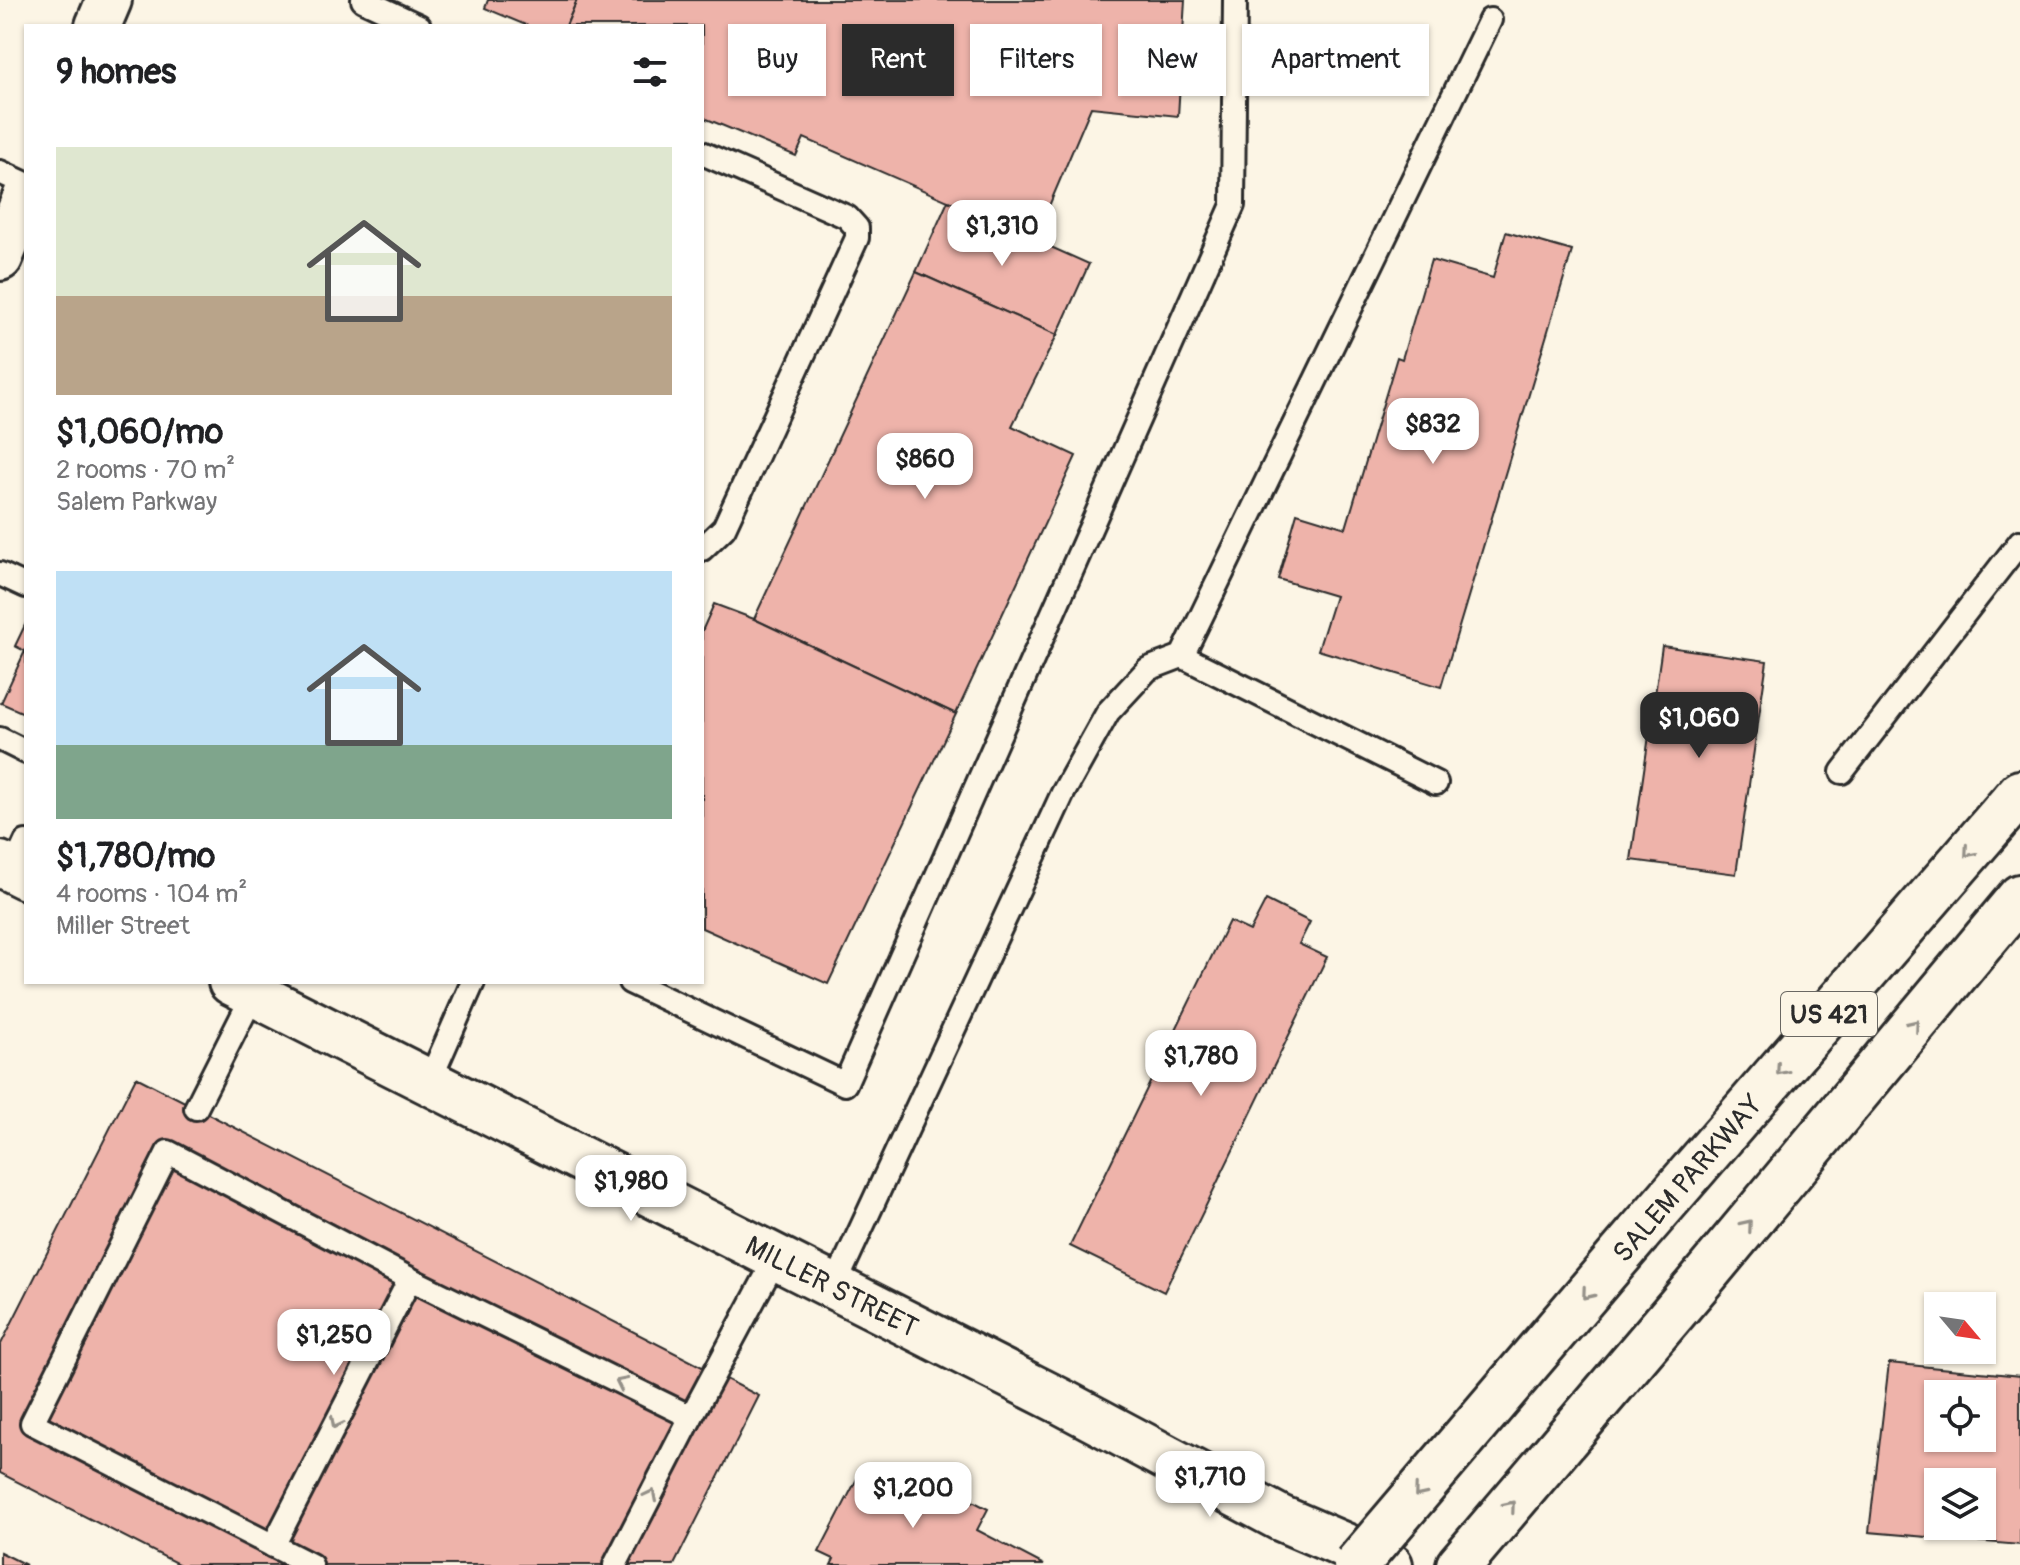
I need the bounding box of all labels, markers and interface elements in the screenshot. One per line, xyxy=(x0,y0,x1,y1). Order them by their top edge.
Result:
chip: Buy xyxy=(728,24,826,96)
chip: Rent xyxy=(842,24,954,96)
chip: Filters xyxy=(970,24,1102,96)
chip: New xyxy=(1118,24,1226,96)
chip: Apartment xyxy=(1242,24,1429,96)
icon: filters xyxy=(628,50,672,94)
text: 9 homes xyxy=(56,51,176,94)
icon: home xyxy=(292,199,436,343)
pin: $1,310 xyxy=(937,200,1067,268)
text: $1,310 xyxy=(965,210,1039,242)
pin: $832 xyxy=(1386,398,1480,466)
text: $832 xyxy=(1405,408,1461,440)
text: $1,060/mo xyxy=(56,411,223,454)
pin: $860 xyxy=(878,433,972,501)
text: $860 xyxy=(895,443,955,475)
text: 2 rooms · 70 m² xyxy=(56,454,235,486)
text: Salem Parkway xyxy=(56,486,217,518)
icon: home xyxy=(292,623,436,767)
pin: $1,060 xyxy=(1634,692,1764,760)
text: $1,060 xyxy=(1658,702,1740,734)
text: $1,780/mo xyxy=(56,835,215,878)
one-way arrow xyxy=(1964,843,1979,857)
text: 4 rooms · 104 m² xyxy=(56,878,247,910)
text: Miller Street xyxy=(56,910,190,942)
road number: US 421 xyxy=(1781,992,1877,1036)
one-way arrow xyxy=(1904,1020,1918,1035)
pin: $1,780 xyxy=(1136,1030,1266,1098)
text: $1,780 xyxy=(1163,1040,1239,1072)
one-way arrow xyxy=(1776,1060,1790,1075)
street label: SALEM PARKWAY xyxy=(1606,1088,1771,1270)
pin: $1,980 xyxy=(566,1155,696,1223)
text: $1,980 xyxy=(593,1165,669,1197)
one-way arrow xyxy=(1737,1220,1752,1235)
street label: MILLER STREET xyxy=(739,1229,924,1346)
one-way arrow xyxy=(1583,1284,1597,1299)
north arrow xyxy=(1924,1292,1996,1364)
map controls xyxy=(1924,1292,1996,1540)
pin: $1,250 xyxy=(269,1309,399,1377)
text: $1,250 xyxy=(295,1319,373,1351)
one-way arrow xyxy=(615,1377,630,1393)
button: locate xyxy=(1924,1380,1996,1452)
one-way arrow xyxy=(330,1414,346,1429)
pin: $1,710 xyxy=(1145,1451,1275,1519)
text: $1,710 xyxy=(1174,1461,1246,1493)
pin: $1,200 xyxy=(848,1462,978,1530)
button: layers xyxy=(1924,1468,1996,1540)
text: $1,200 xyxy=(873,1472,953,1504)
one-way arrow xyxy=(1414,1482,1429,1497)
one-way arrow xyxy=(641,1489,656,1504)
one-way arrow xyxy=(1500,1500,1515,1515)

